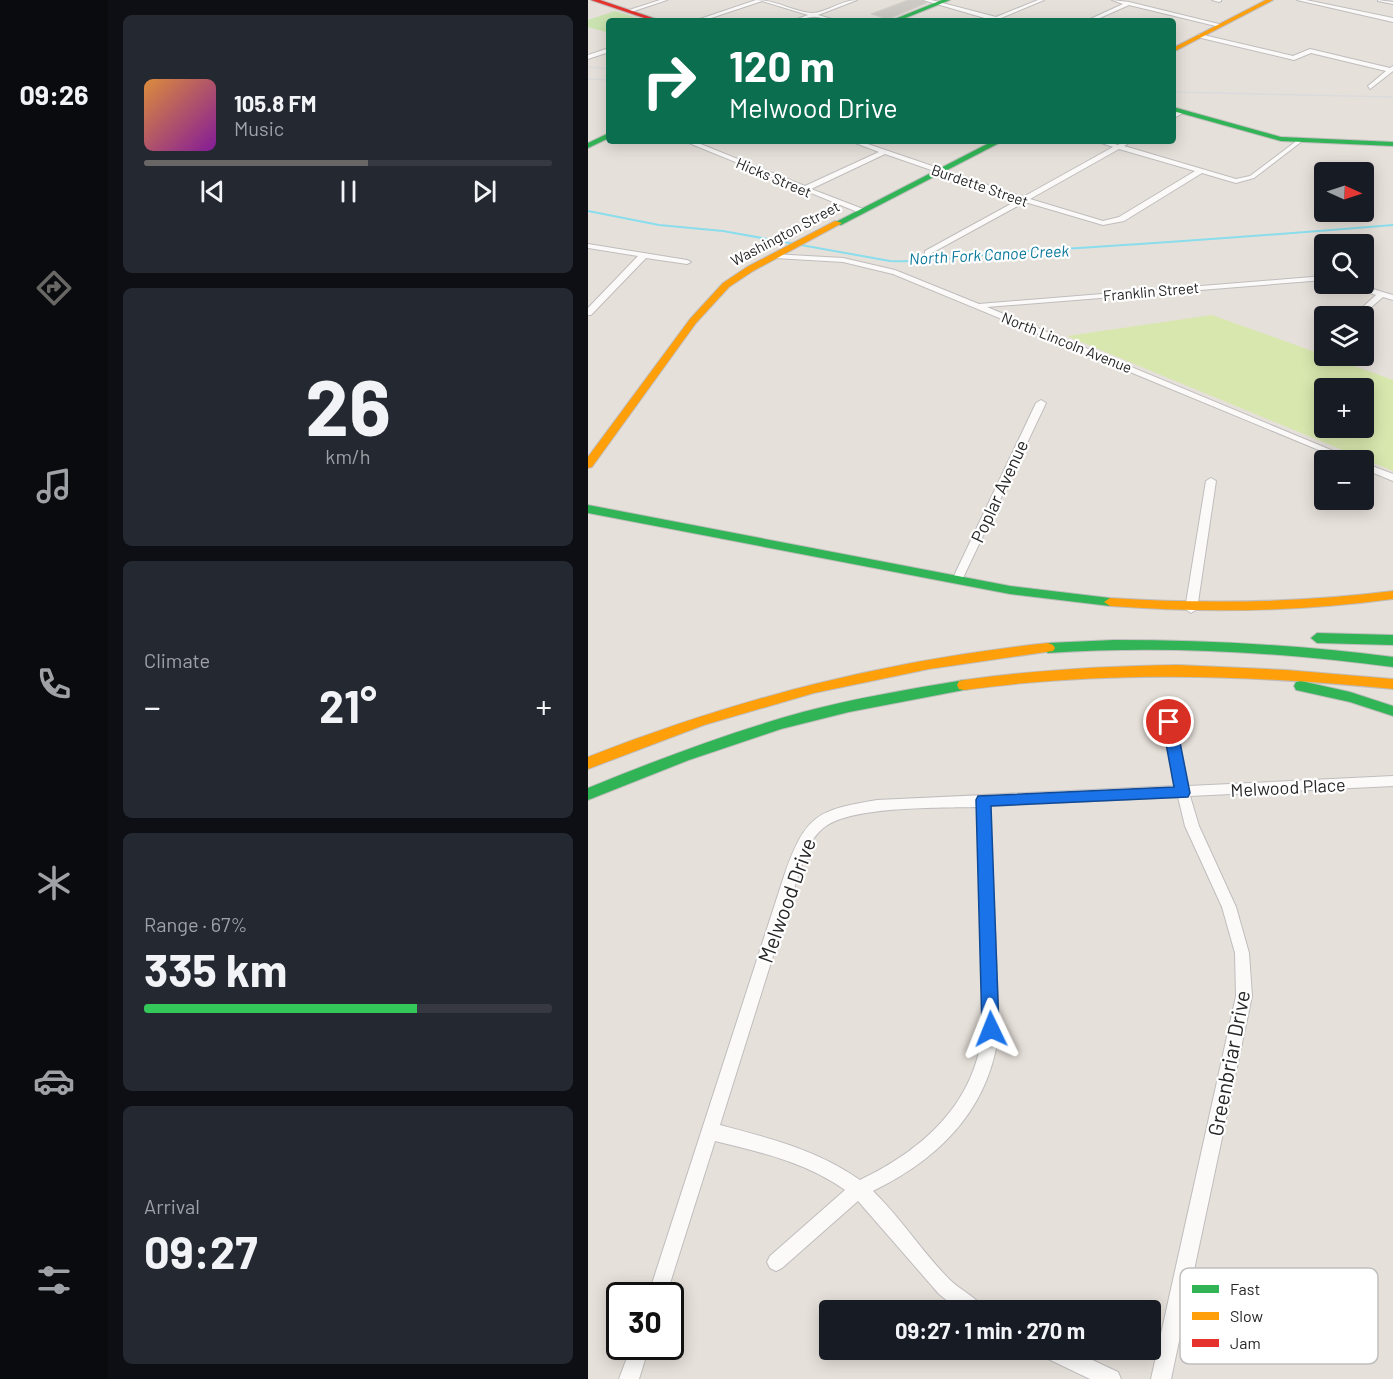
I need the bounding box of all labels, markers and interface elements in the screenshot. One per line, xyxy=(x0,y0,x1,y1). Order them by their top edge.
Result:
text: 120 m xyxy=(729,40,835,90)
icon: right xyxy=(630,42,708,120)
text: 09:26 xyxy=(19,78,89,110)
text: 105.8 FM xyxy=(234,90,316,116)
text: Melwood Drive xyxy=(729,91,898,123)
text: Music xyxy=(234,116,284,140)
street label: Hicks Street xyxy=(734,153,814,201)
street label: Burdette Street xyxy=(929,160,1031,210)
north arrow xyxy=(1314,162,1374,222)
map controls xyxy=(1314,162,1374,510)
icon: previous xyxy=(196,175,229,208)
icon: pause xyxy=(332,175,365,208)
icon: next xyxy=(468,175,501,208)
street label: Washington Street xyxy=(727,197,843,269)
button: search xyxy=(1314,234,1374,294)
water label: North Fork Canoe Creek xyxy=(908,240,1070,268)
icon: directions xyxy=(33,267,75,309)
street label: Franklin Street xyxy=(1102,278,1200,304)
button: layers xyxy=(1314,306,1374,366)
street label: North Lincoln Avenue xyxy=(999,308,1135,376)
text: 26 xyxy=(305,358,391,452)
button: + xyxy=(1314,378,1374,438)
street label: Poplar Avenue xyxy=(966,436,1032,546)
text: km/h xyxy=(325,444,371,468)
button: − xyxy=(1314,450,1374,510)
icon: music xyxy=(33,465,75,507)
text: Climate xyxy=(144,648,210,672)
icon: phone xyxy=(33,663,75,705)
text: 21° xyxy=(319,678,377,732)
text: − xyxy=(144,686,161,726)
text: + xyxy=(536,686,552,726)
pin xyxy=(1143,696,1194,747)
icon: arrive xyxy=(1152,705,1185,738)
street label: Melwood Place xyxy=(1230,773,1346,801)
street label: Melwood Drive xyxy=(752,834,820,966)
icon: climate xyxy=(33,862,75,904)
text: Range · 67% xyxy=(144,912,248,936)
text: 335 km xyxy=(144,942,287,996)
street label: Greenbriar Drive xyxy=(1202,988,1254,1138)
position arrow xyxy=(959,997,1023,1061)
icon: car xyxy=(33,1060,75,1102)
text: Arrival xyxy=(144,1194,200,1218)
text: 09:27 xyxy=(144,1224,257,1278)
icon: filters xyxy=(33,1259,75,1301)
legend xyxy=(1180,1268,1378,1364)
text: Fast xyxy=(1230,1279,1260,1298)
speed limit sign: 30 xyxy=(606,1282,684,1360)
text: Slow xyxy=(1230,1306,1263,1325)
text: 09:27 · 1 min · 270 m xyxy=(895,1317,1085,1343)
text: Jam xyxy=(1230,1333,1261,1352)

